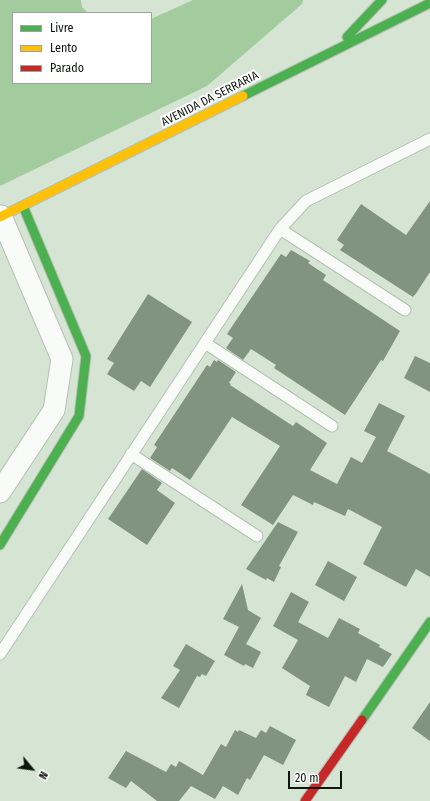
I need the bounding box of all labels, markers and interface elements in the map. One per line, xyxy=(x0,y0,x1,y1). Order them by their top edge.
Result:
legend xyxy=(12,12,152,84)
text: Livre xyxy=(50,21,73,35)
text: Lento xyxy=(50,41,77,55)
text: Parado xyxy=(50,61,84,75)
street label: AVENIDA DA SERRARIA xyxy=(159,68,261,130)
north arrow xyxy=(12,749,52,789)
scale bar xyxy=(290,763,344,789)
text: N xyxy=(36,769,50,781)
text: 20 m xyxy=(295,771,319,785)

